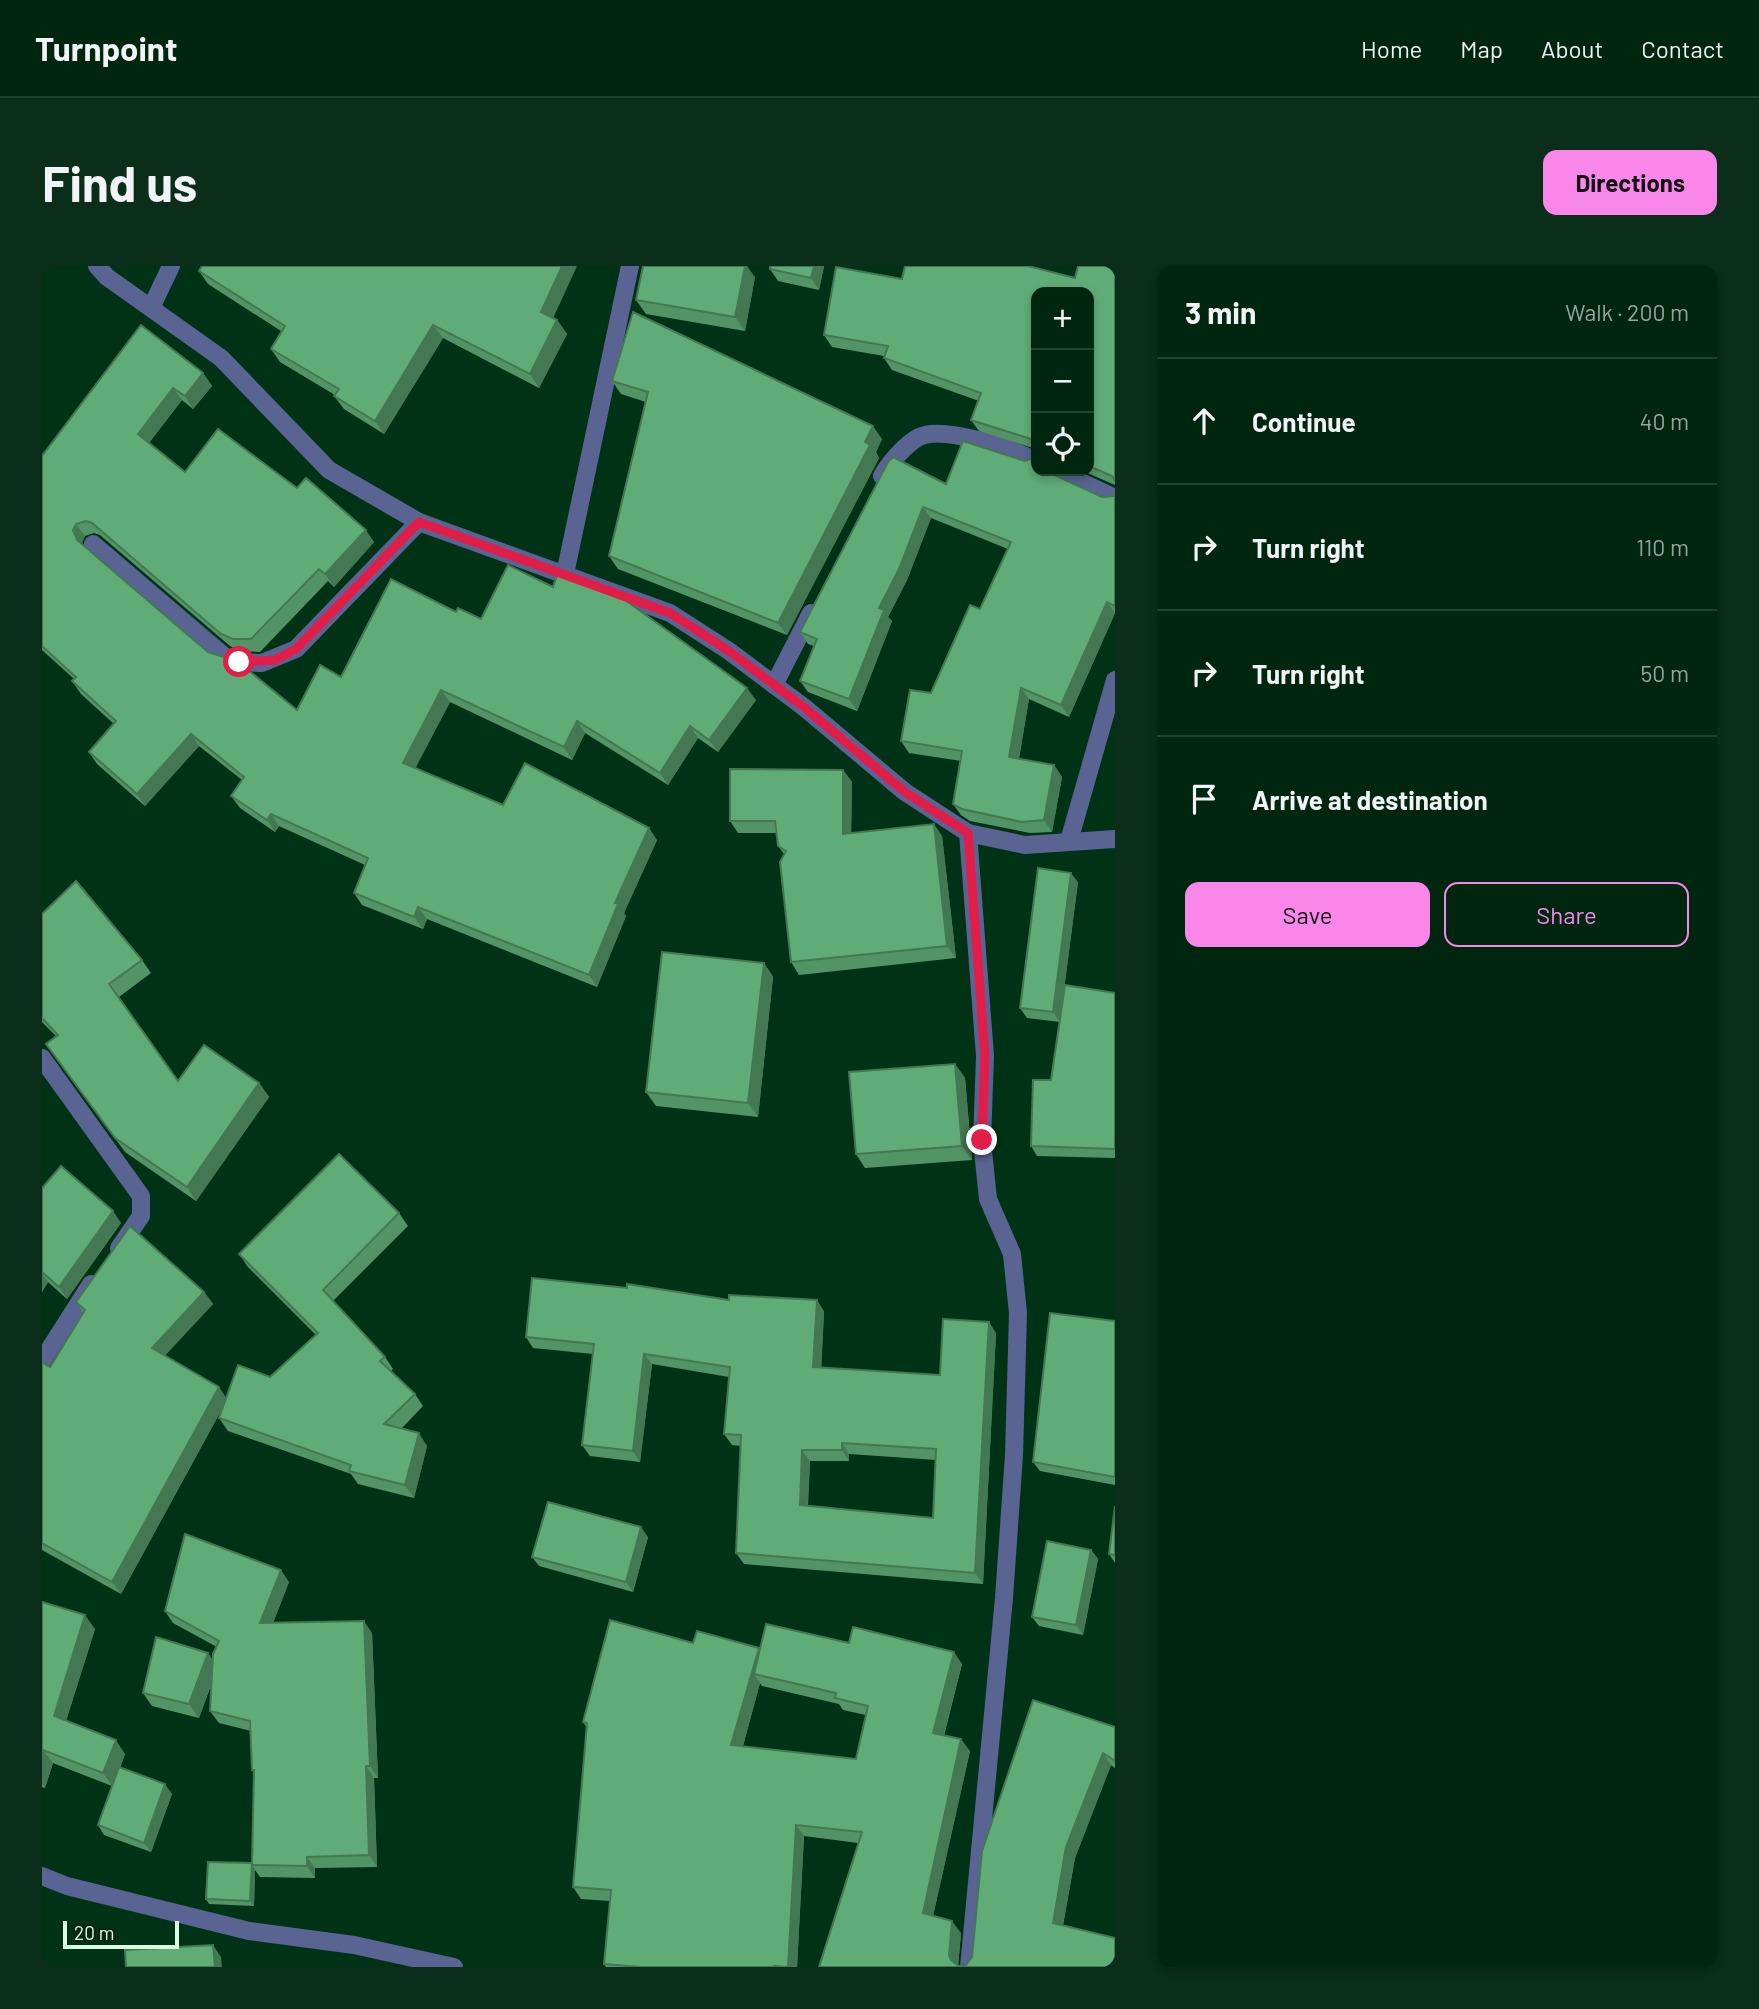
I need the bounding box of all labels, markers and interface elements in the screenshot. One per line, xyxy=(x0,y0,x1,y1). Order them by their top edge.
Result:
text: Turnpoint xyxy=(35,28,177,68)
text: Home xyxy=(1361,34,1422,63)
text: Map xyxy=(1460,34,1503,63)
text: About xyxy=(1541,34,1603,63)
text: Contact xyxy=(1641,34,1724,63)
button: Directions xyxy=(1543,150,1717,215)
text: Find us xyxy=(42,153,197,212)
map controls xyxy=(1031,287,1094,476)
button: + xyxy=(1031,287,1094,350)
text: 3 min xyxy=(1185,294,1256,330)
text: Walk · 200 m xyxy=(1565,298,1689,326)
button: − xyxy=(1031,350,1094,413)
icon: ahead xyxy=(1185,402,1223,440)
text: Continue xyxy=(1252,406,1356,437)
text: 40 m xyxy=(1640,407,1689,435)
button: locate xyxy=(1031,413,1094,476)
icon: right xyxy=(1185,528,1223,566)
text: Turn right xyxy=(1252,532,1365,563)
text: 110 m xyxy=(1636,533,1689,561)
route start xyxy=(223,646,254,677)
icon: right xyxy=(1185,654,1223,692)
text: Turn right xyxy=(1252,658,1365,689)
text: 50 m xyxy=(1641,659,1689,687)
icon: arrive xyxy=(1185,780,1223,818)
text: Arrive at destination xyxy=(1252,784,1488,815)
button: Save xyxy=(1185,882,1430,947)
button: Share xyxy=(1444,882,1689,947)
route end xyxy=(966,1124,997,1155)
scale bar xyxy=(63,1918,178,1950)
text: 20 m xyxy=(74,1921,114,1944)

